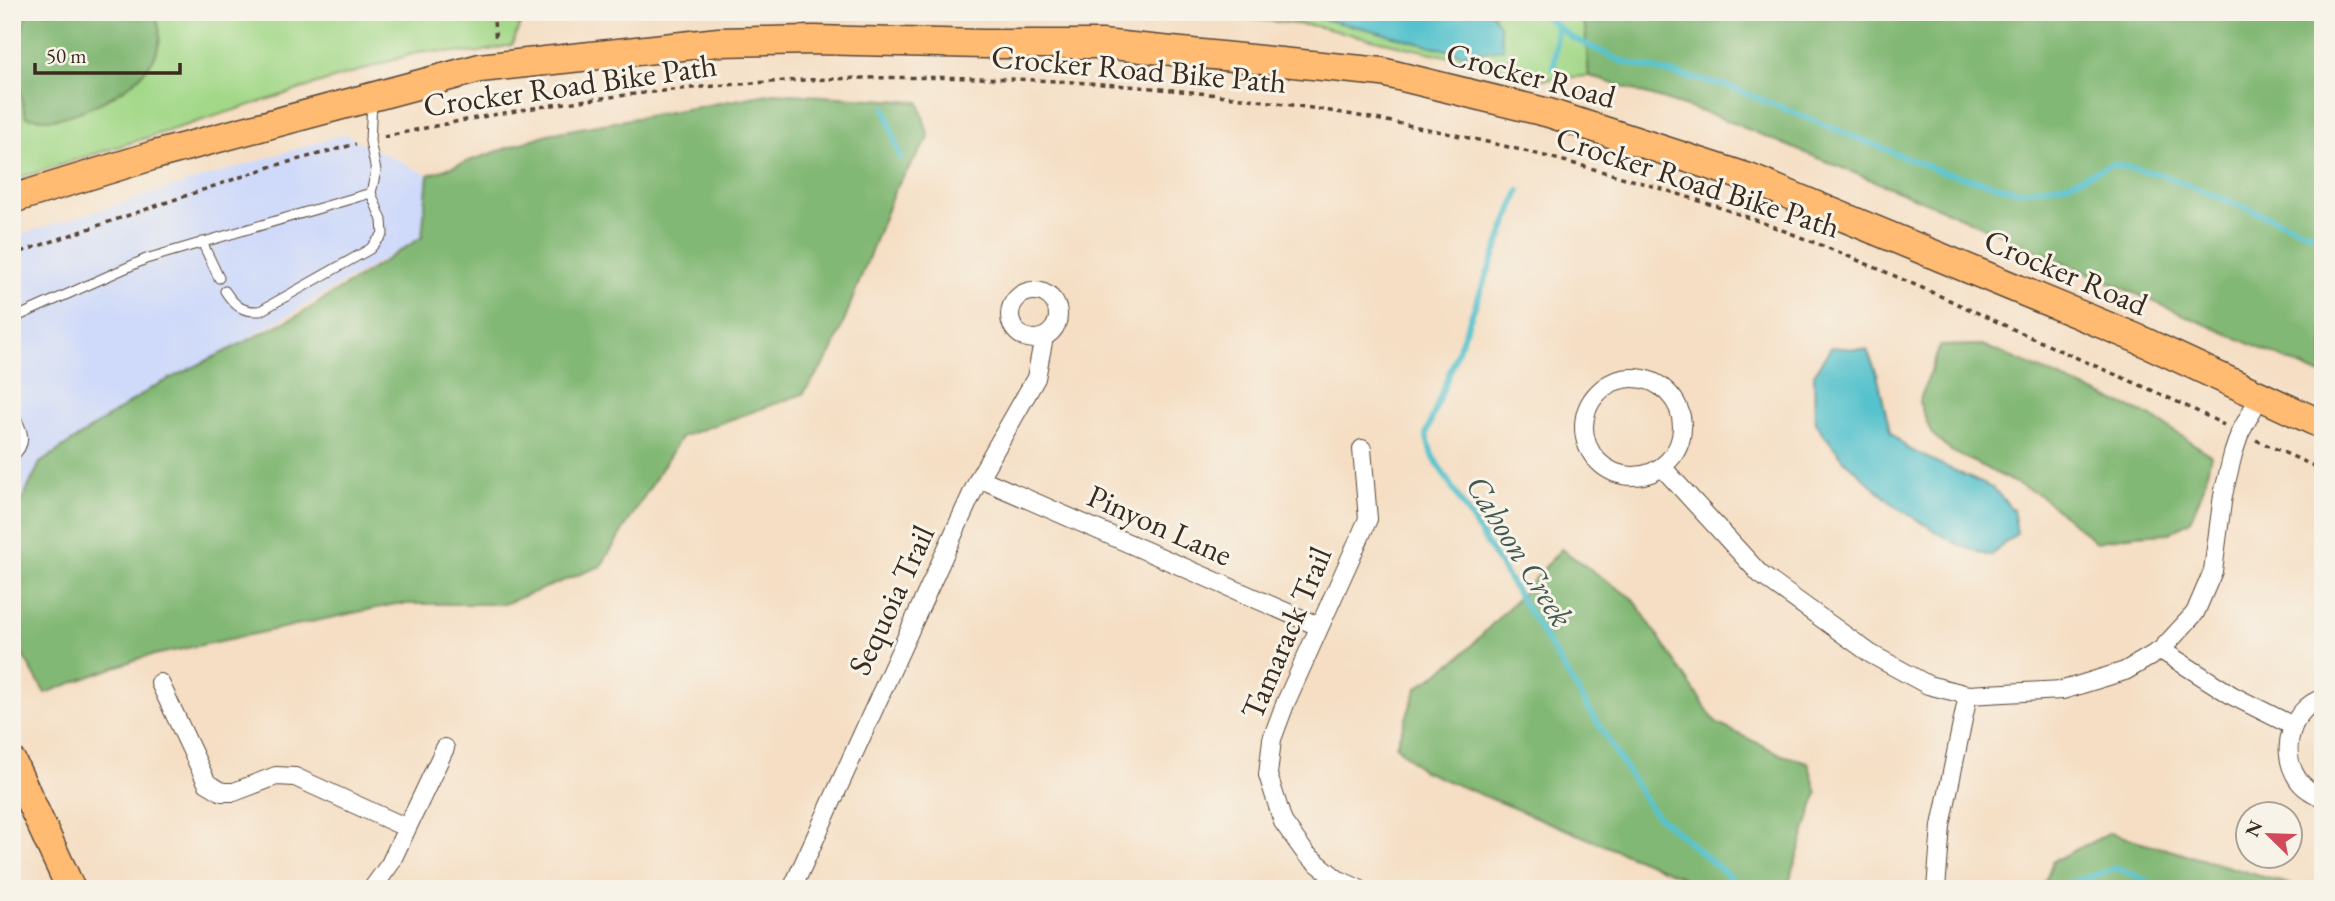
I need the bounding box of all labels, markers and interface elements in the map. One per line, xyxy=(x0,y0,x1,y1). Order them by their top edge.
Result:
scale bar xyxy=(35,32,180,76)
street label: Crocker Road xyxy=(1442,32,1621,118)
street label: Crocker Road Bike Path xyxy=(990,35,1288,103)
text: 50 m xyxy=(46,42,87,69)
street label: Crocker Road Bike Path xyxy=(420,44,720,126)
street label: Crocker Road Bike Path xyxy=(1551,116,1845,248)
street label: Crocker Road xyxy=(1978,219,2155,326)
water label: Cahoon Creek xyxy=(1456,467,1584,635)
street label: Pinyon Lane xyxy=(1081,474,1239,576)
street label: Sequoia Trail xyxy=(838,518,944,682)
street label: Tamarack Trail xyxy=(1231,540,1341,726)
north arrow xyxy=(2234,800,2304,870)
text: N xyxy=(2239,816,2269,841)

